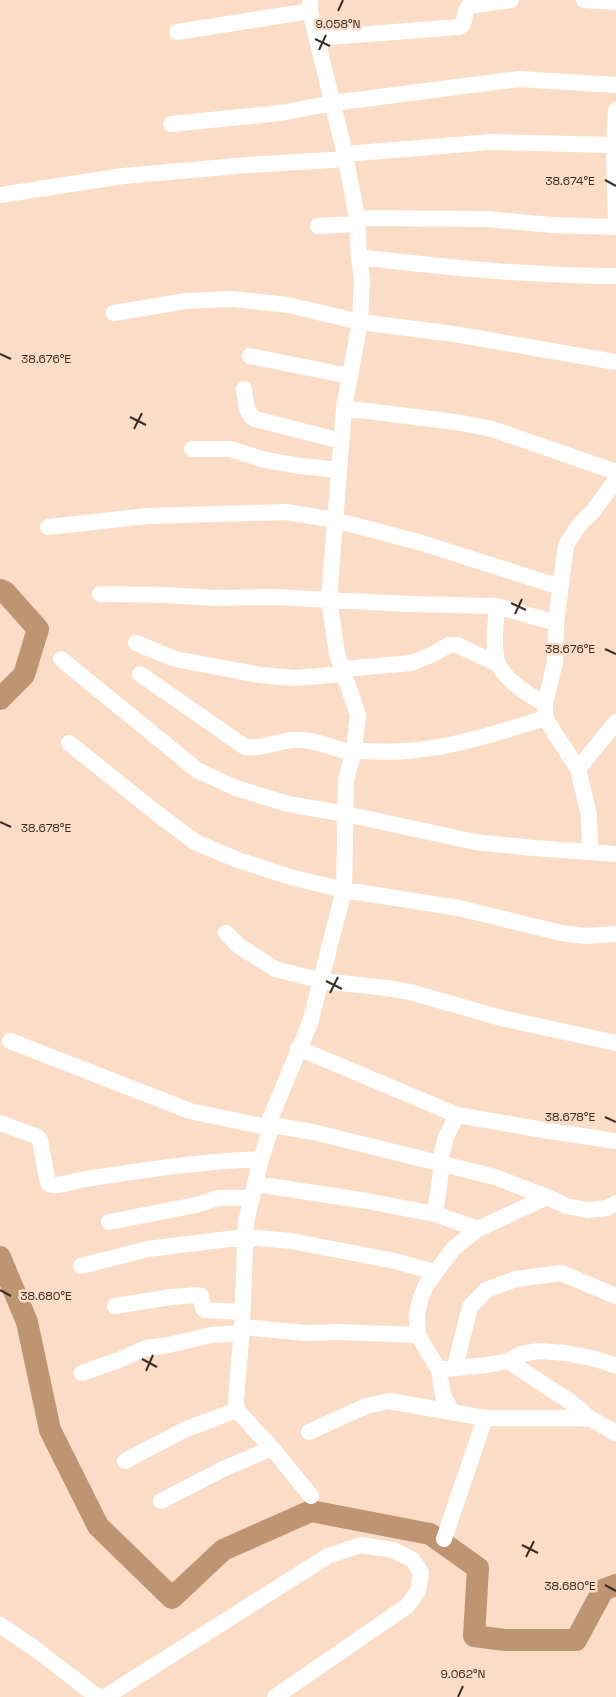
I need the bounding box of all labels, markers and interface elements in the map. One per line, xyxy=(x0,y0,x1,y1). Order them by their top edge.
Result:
text: 9.058°N xyxy=(316,16,361,32)
text: 38.674°E xyxy=(545,173,595,189)
text: 38.676°E xyxy=(21,351,71,367)
text: 38.676°E xyxy=(545,641,595,657)
text: 38.678°E xyxy=(21,820,71,836)
text: 38.678°E xyxy=(545,1109,595,1125)
text: 38.680°E xyxy=(20,1288,72,1304)
text: 38.680°E xyxy=(544,1578,596,1594)
text: 9.062°N xyxy=(441,1666,485,1682)

